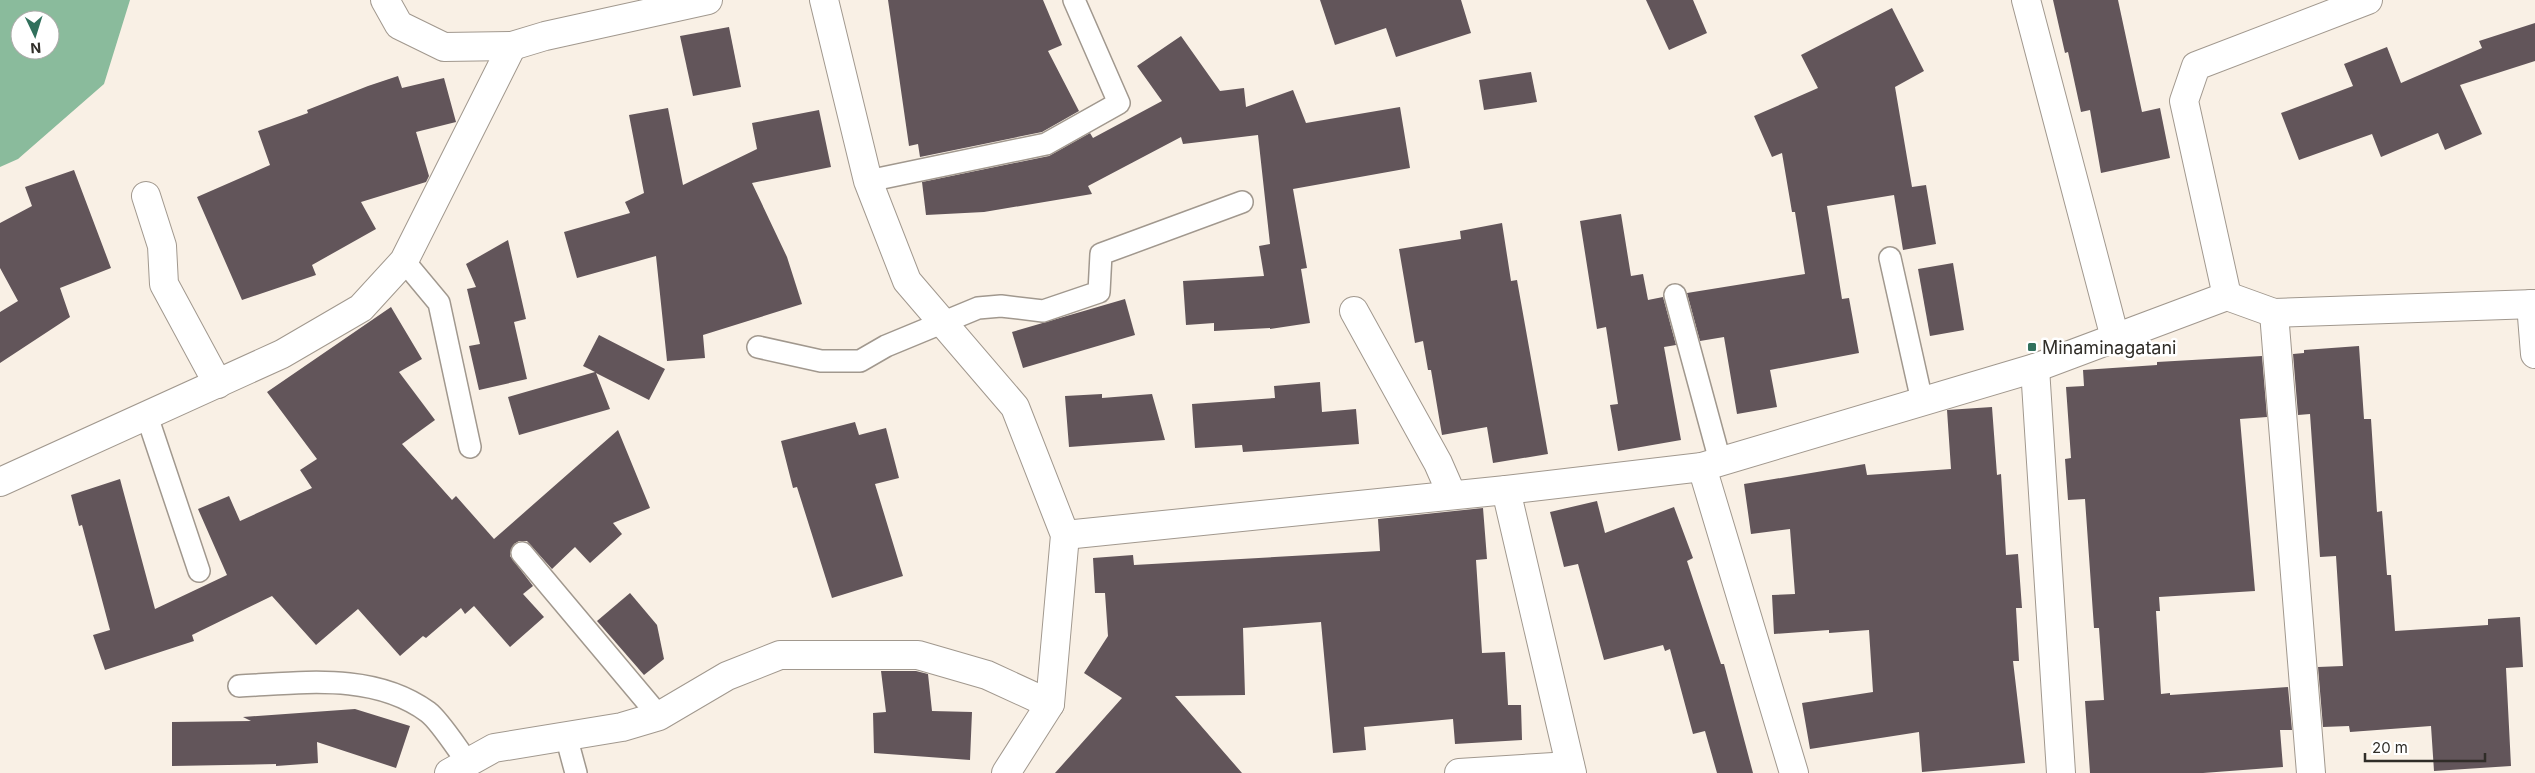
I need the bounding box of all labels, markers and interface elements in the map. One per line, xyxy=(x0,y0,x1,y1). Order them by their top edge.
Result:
north arrow xyxy=(10,10,60,60)
text: N xyxy=(30,40,42,57)
place label: Minaminagatani xyxy=(2042,337,2176,358)
marker: Minaminagatani xyxy=(2026,341,2038,353)
scale bar xyxy=(2365,730,2485,762)
text: 20 m xyxy=(2372,738,2408,757)

